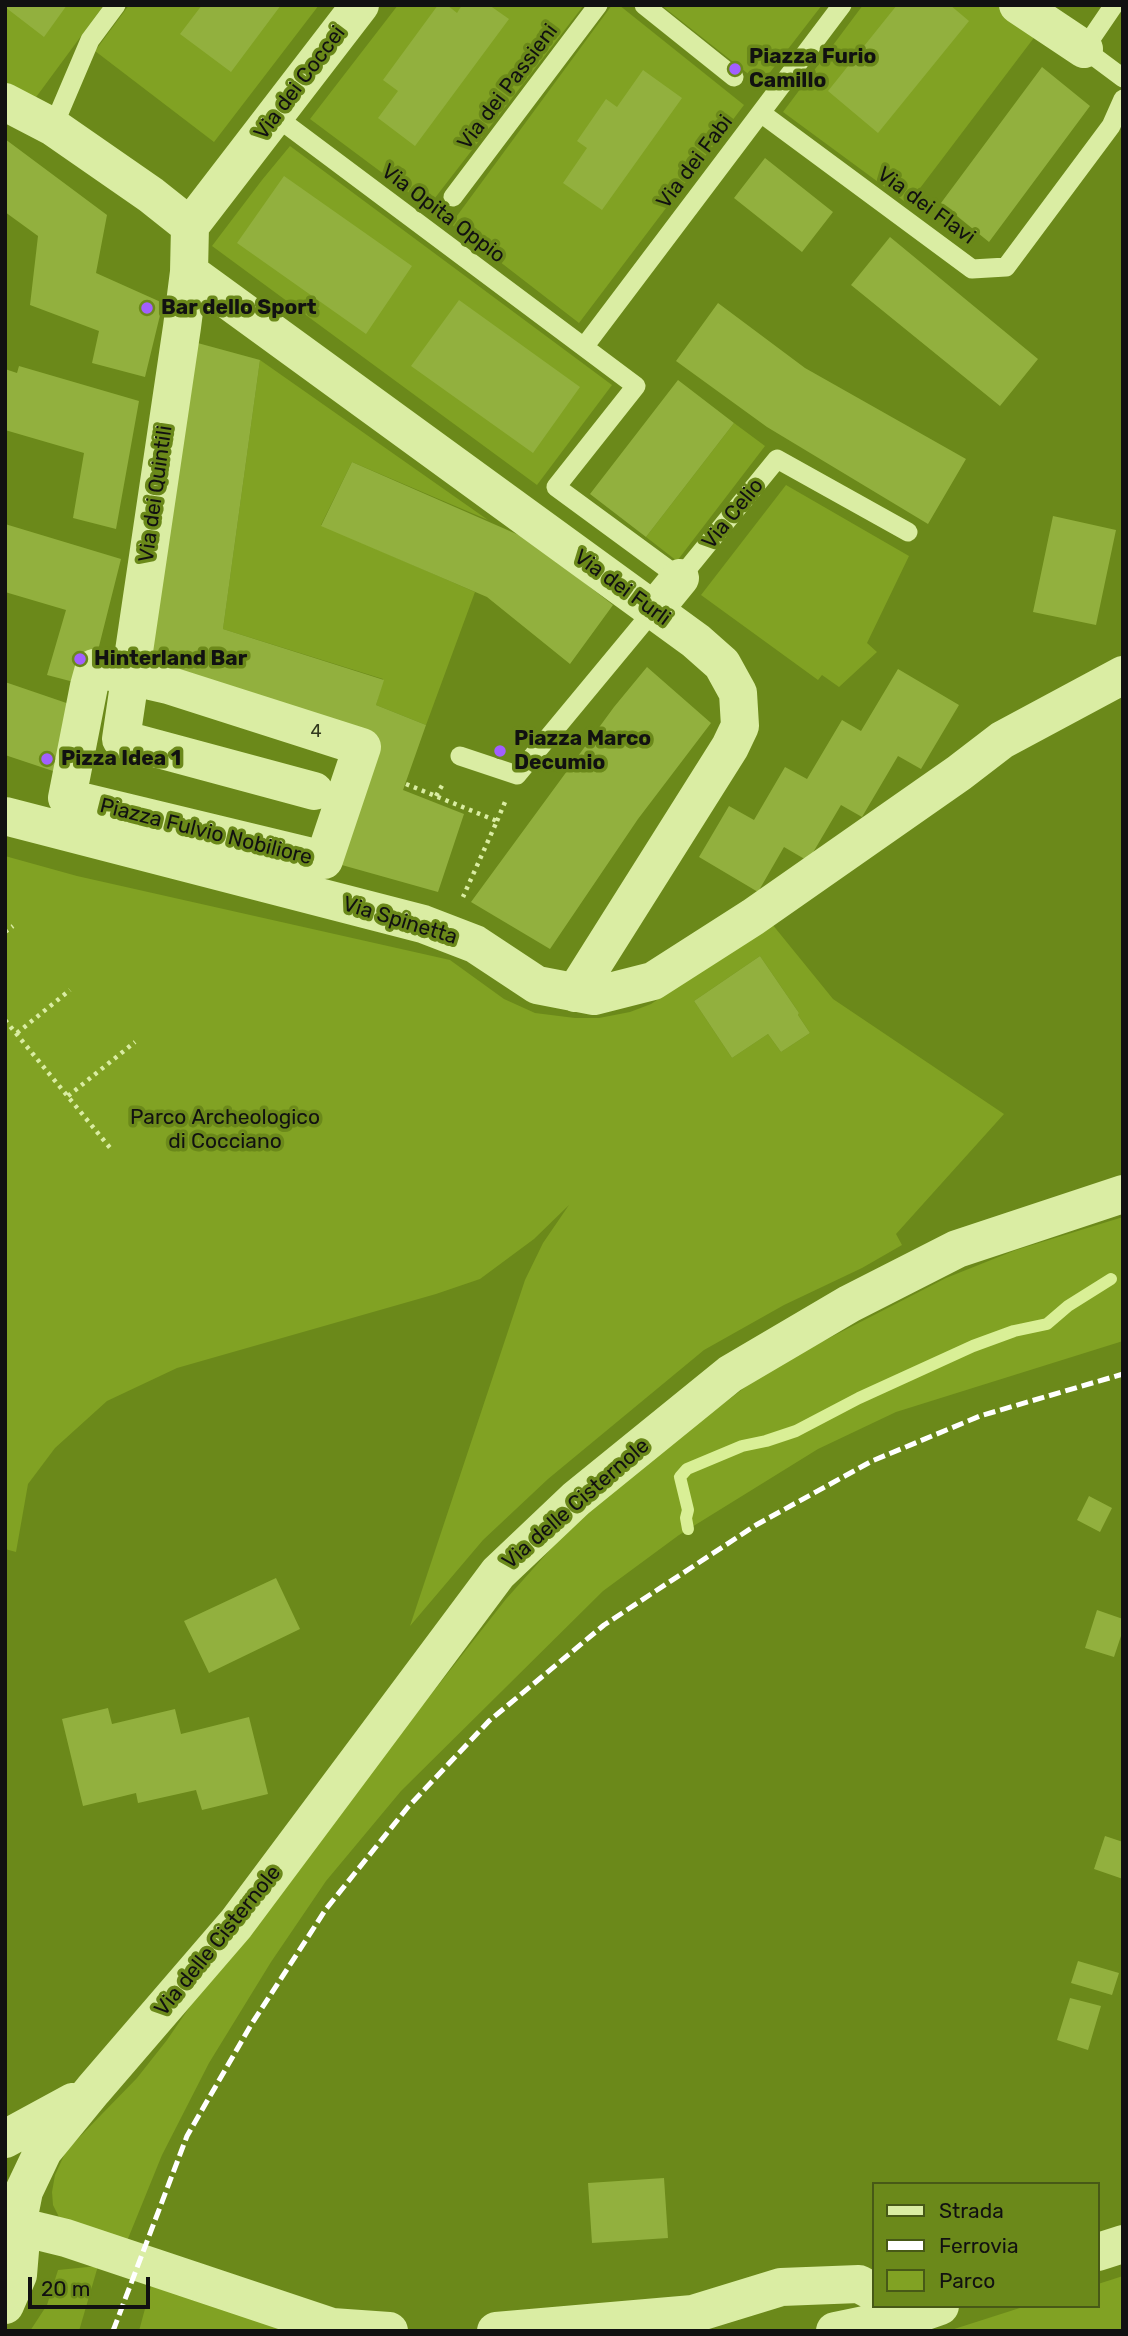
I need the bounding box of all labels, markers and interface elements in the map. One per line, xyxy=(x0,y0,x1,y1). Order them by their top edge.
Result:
street label: Via dei Passieni xyxy=(453,19,563,155)
street label: Via dei Coccei xyxy=(249,21,351,145)
place label: Piazza Furio Camillo xyxy=(749,44,876,94)
marker: Piazza Furio Camillo xyxy=(727,61,743,77)
street label: Via dei Fabi xyxy=(652,110,738,214)
street label: Via Opita Oppio xyxy=(376,159,510,269)
street label: Via dei Flavi xyxy=(872,162,980,250)
place label: Bar dello Sport xyxy=(161,295,317,321)
marker: Bar dello Sport xyxy=(139,300,155,316)
street label: Via dei Quintili xyxy=(134,424,178,564)
street label: Via Celio xyxy=(697,474,769,554)
street label: Via dei Furli xyxy=(569,545,675,631)
place label: Hinterland Bar xyxy=(94,646,247,672)
marker: Hinterland Bar xyxy=(72,651,88,667)
house number: 4 xyxy=(310,721,322,743)
place label: Piazza Marco Decumio xyxy=(514,726,651,776)
marker: Piazza Marco Decumio xyxy=(492,743,508,759)
place label: Pizza Idea 1 xyxy=(61,746,181,772)
marker: Pizza Idea 1 xyxy=(39,751,55,767)
street label: Piazza Fulvio Nobiliore xyxy=(97,793,315,871)
street label: Via Spinetta xyxy=(340,892,460,950)
park label: Parco Archeologico di Cocciano xyxy=(130,1105,320,1155)
street label: Via delle Cisternole xyxy=(497,1433,655,1575)
street label: Via delle Cisternole xyxy=(150,1861,286,2021)
legend xyxy=(872,2182,1100,2308)
text: Strada xyxy=(939,2198,1004,2223)
text: Ferrovia xyxy=(939,2233,1019,2258)
scale bar xyxy=(32,2262,154,2306)
text: Parco xyxy=(939,2268,995,2293)
text: 20 m xyxy=(41,2276,90,2301)

